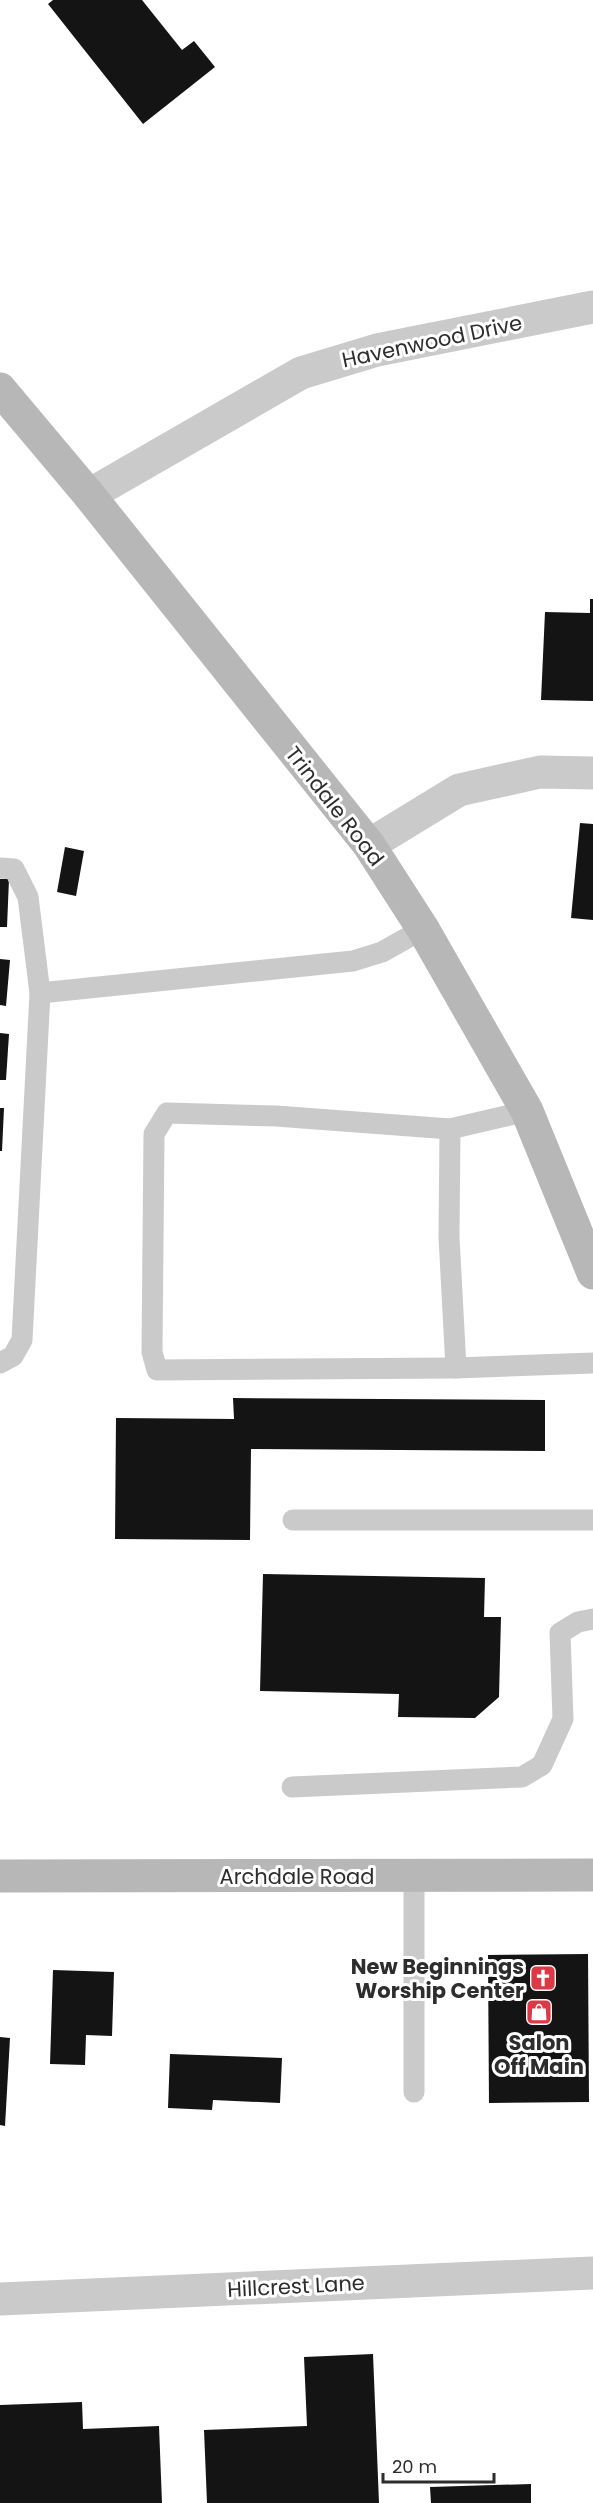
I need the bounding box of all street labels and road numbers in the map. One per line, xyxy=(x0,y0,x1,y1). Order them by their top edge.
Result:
street label: Havenwood Drive xyxy=(339,308,525,374)
street label: Trindale Road xyxy=(279,740,391,872)
street label: Archdale Road xyxy=(220,1862,374,1891)
street label: Hillcrest Lane xyxy=(227,2268,365,2304)

